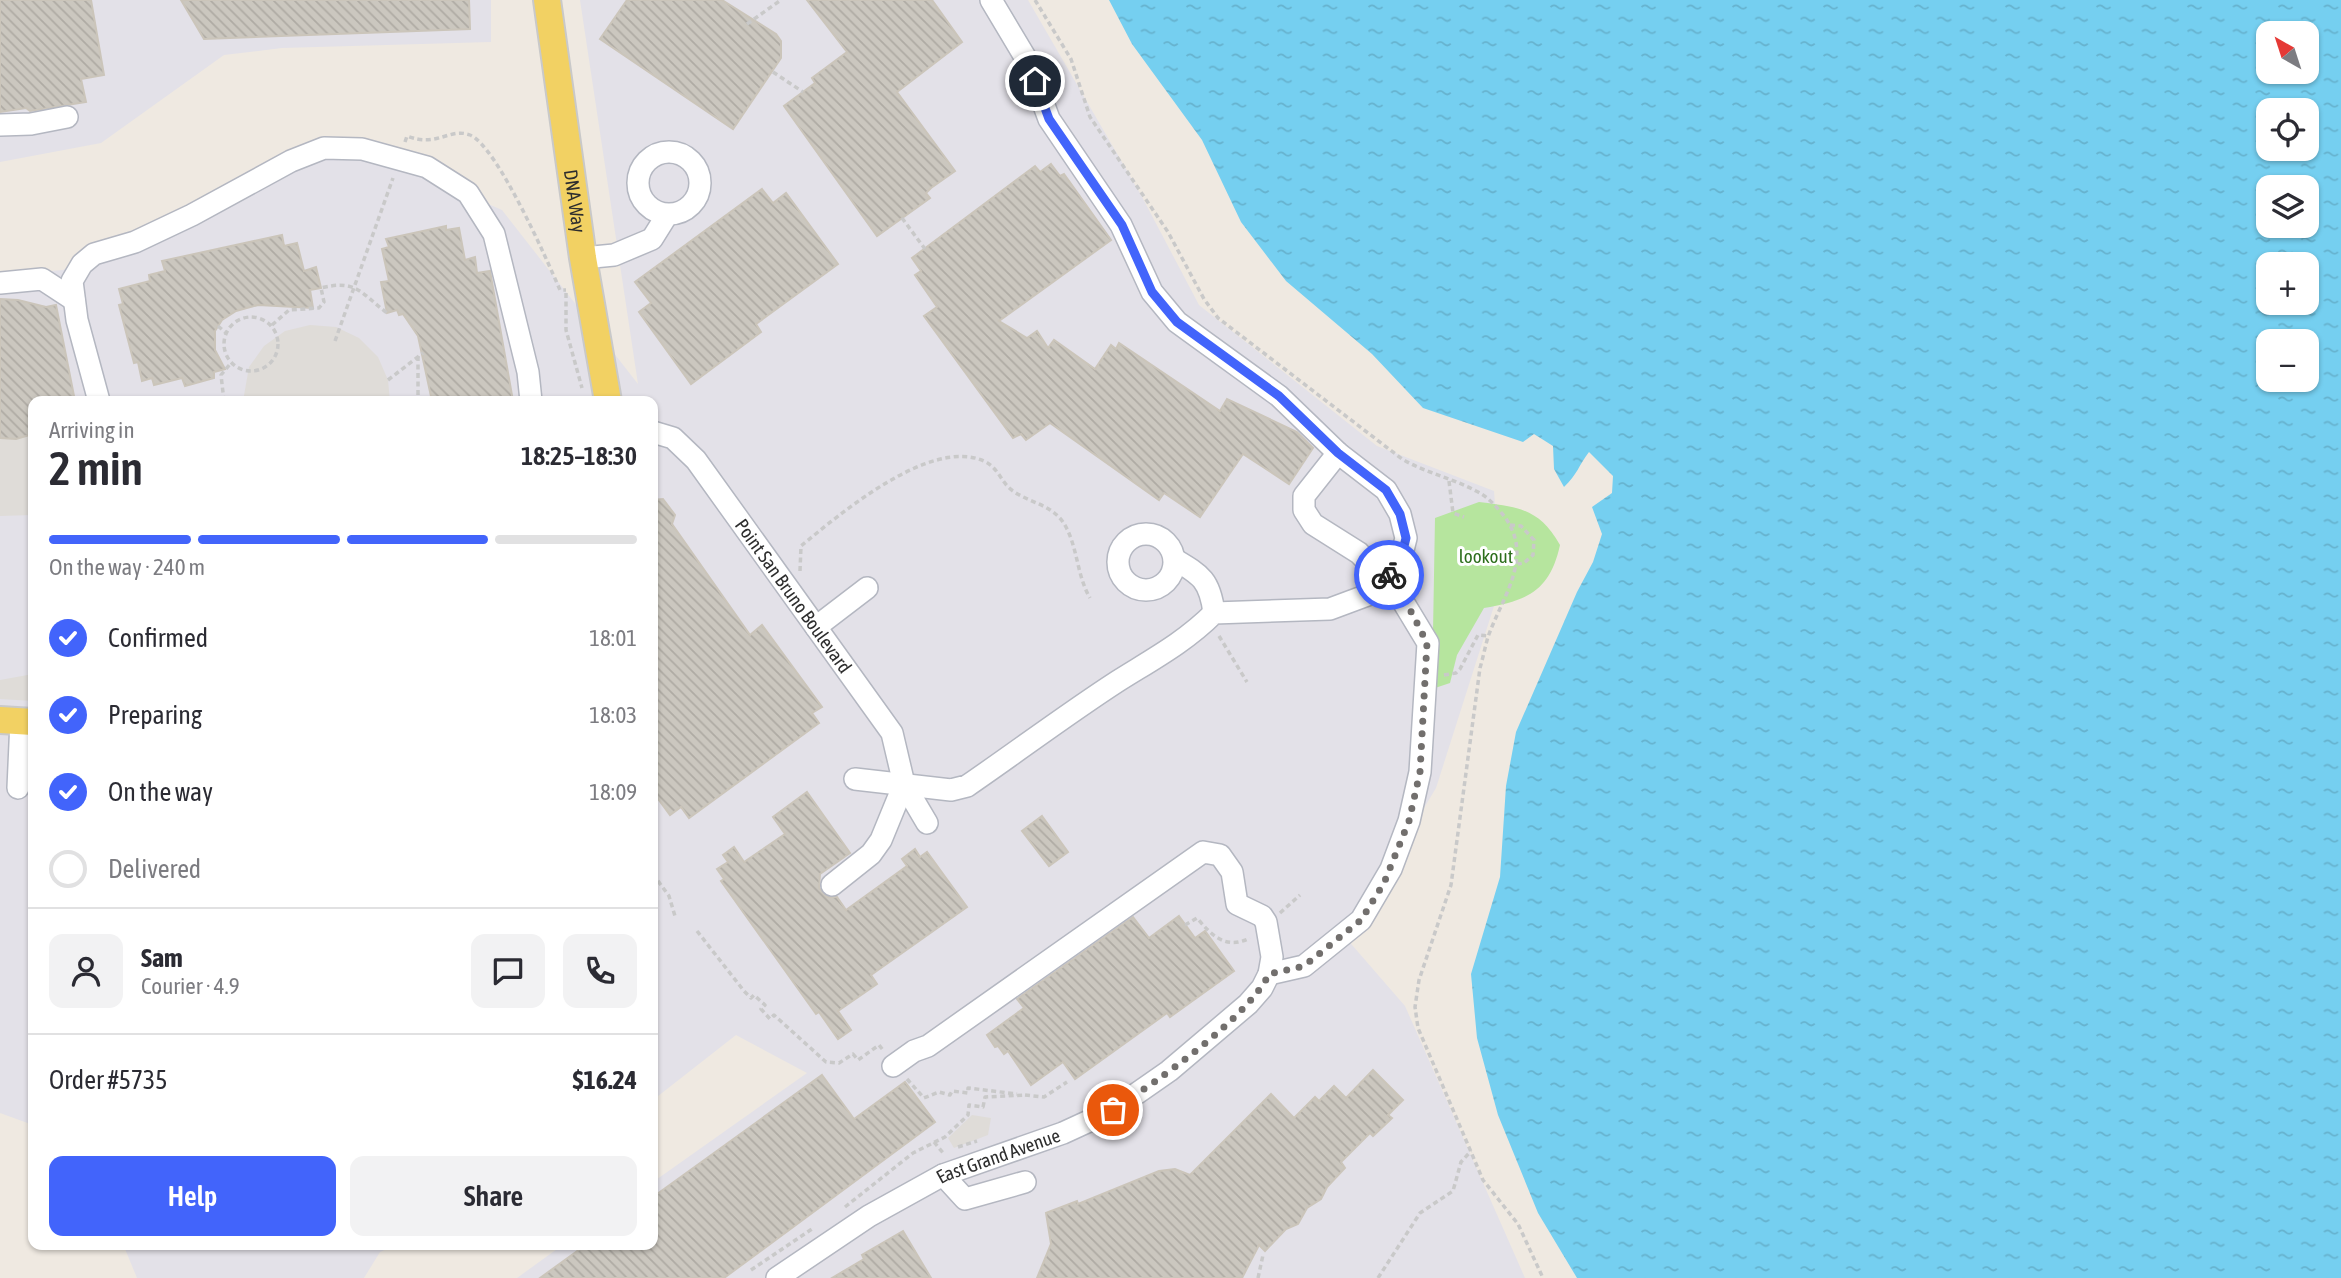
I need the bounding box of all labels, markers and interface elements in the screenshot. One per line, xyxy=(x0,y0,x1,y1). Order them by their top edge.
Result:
north arrow xyxy=(2256,21,2319,84)
map controls xyxy=(2256,21,2319,392)
pin xyxy=(1005,51,1065,111)
icon: home xyxy=(1016,62,1054,100)
button: locate xyxy=(2256,98,2319,161)
street label: DNA Way xyxy=(560,168,590,234)
button: layers xyxy=(2256,175,2319,238)
button: + xyxy=(2256,252,2319,315)
button: − xyxy=(2256,329,2319,392)
text: Arriving in xyxy=(49,417,135,443)
text: 18:25–18:30 xyxy=(521,441,637,471)
text: 2 min xyxy=(49,442,143,495)
street label: Point San Bruno Boulevard xyxy=(731,515,856,677)
courier xyxy=(1354,540,1424,610)
park label: lookout xyxy=(1459,545,1513,567)
text: On the way · 240 m xyxy=(49,554,205,580)
icon: bike xyxy=(1370,556,1408,594)
icon: check xyxy=(49,619,87,657)
text: Confirmed xyxy=(108,623,208,653)
text: 18:01 xyxy=(589,625,637,651)
icon: check xyxy=(49,696,87,734)
text: Preparing xyxy=(108,700,202,730)
text: 18:03 xyxy=(589,702,637,728)
icon: check xyxy=(49,773,87,811)
text: On the way xyxy=(108,777,213,807)
text: 18:09 xyxy=(589,779,637,805)
text: Delivered xyxy=(108,854,201,884)
button: person xyxy=(49,934,123,1008)
button: chat xyxy=(471,934,545,1008)
button: phone xyxy=(563,934,637,1008)
text: Sam xyxy=(141,943,183,973)
text: Courier · 4.9 xyxy=(141,973,240,999)
text: Order #5735 xyxy=(49,1065,168,1095)
text: $16.24 xyxy=(573,1065,637,1095)
pin xyxy=(1083,1080,1143,1140)
icon: bag xyxy=(1094,1091,1132,1129)
street label: East Grand Avenue xyxy=(932,1124,1063,1188)
button: Help xyxy=(49,1156,336,1236)
button: Share xyxy=(350,1156,637,1236)

